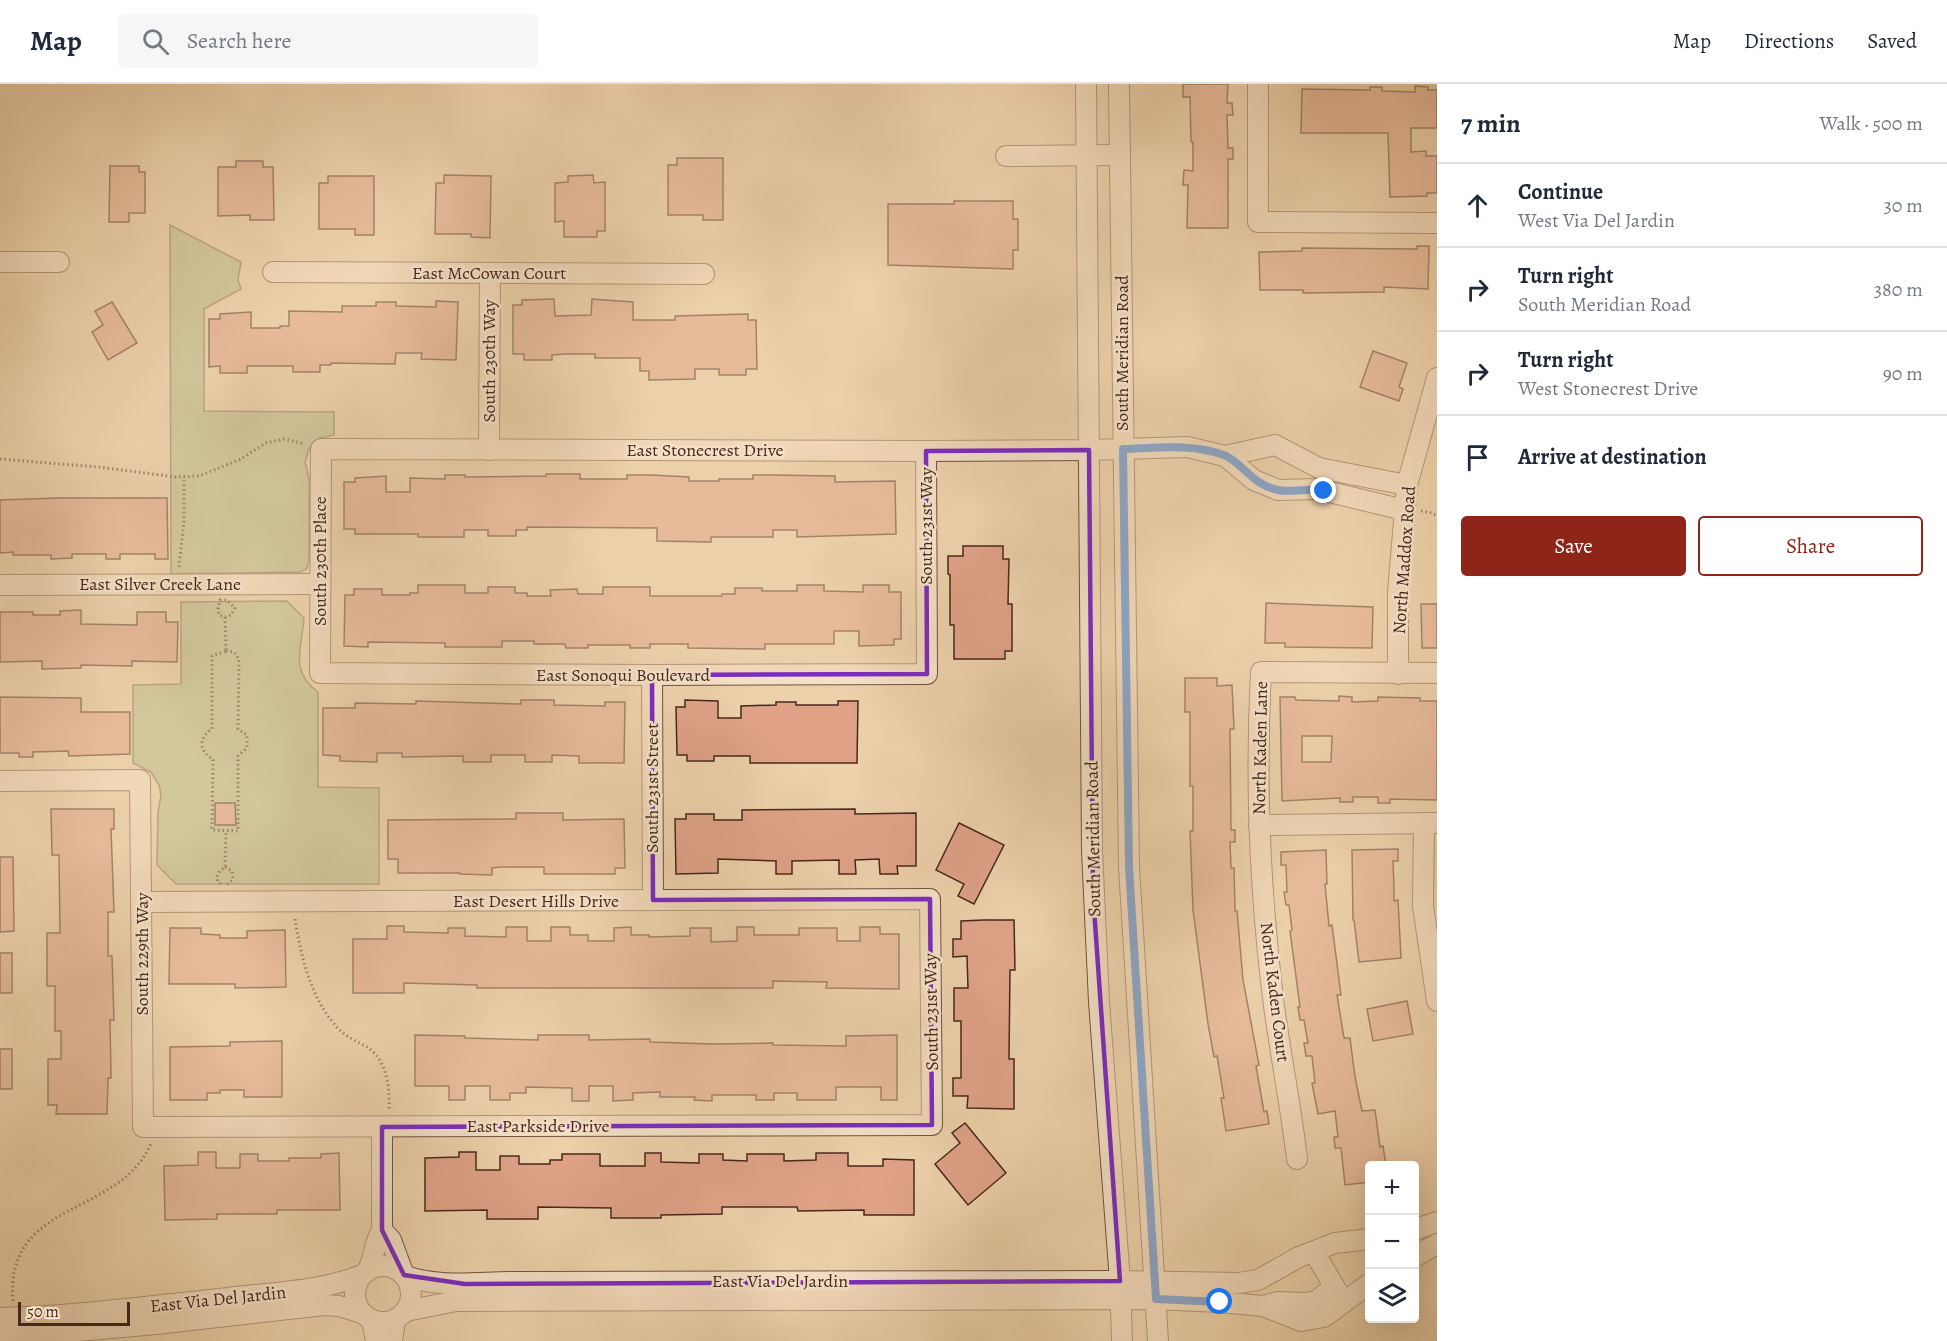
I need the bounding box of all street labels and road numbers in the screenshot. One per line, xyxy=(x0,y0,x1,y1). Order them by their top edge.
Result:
street label: East McCowan Court xyxy=(412,261,566,285)
street label: South Meridian Road xyxy=(1110,275,1134,431)
street label: South 230th Way xyxy=(477,298,501,423)
street label: East Stonecrest Drive xyxy=(626,438,784,462)
street label: South 231st Way xyxy=(914,466,938,585)
street label: North Maddox Road xyxy=(1387,485,1421,635)
street label: South 230th Place xyxy=(308,496,332,626)
street label: East Silver Creek Lane xyxy=(79,572,241,596)
street label: East Sonoqui Boulevard xyxy=(536,663,710,687)
street label: North Kaden Lane xyxy=(1247,681,1273,815)
street label: South 231st Street xyxy=(640,723,664,853)
street label: South Meridian Road xyxy=(1080,760,1106,917)
street label: East Desert Hills Drive xyxy=(453,889,619,913)
street label: South 229th Way xyxy=(130,892,154,1015)
street label: North Kaden Court xyxy=(1255,921,1295,1063)
street label: South 231st Way xyxy=(918,952,944,1071)
street label: East Parkside Drive xyxy=(466,1114,610,1138)
street label: East Via Del Jardin xyxy=(712,1269,848,1293)
street label: East Via Del Jardin xyxy=(149,1280,287,1318)

